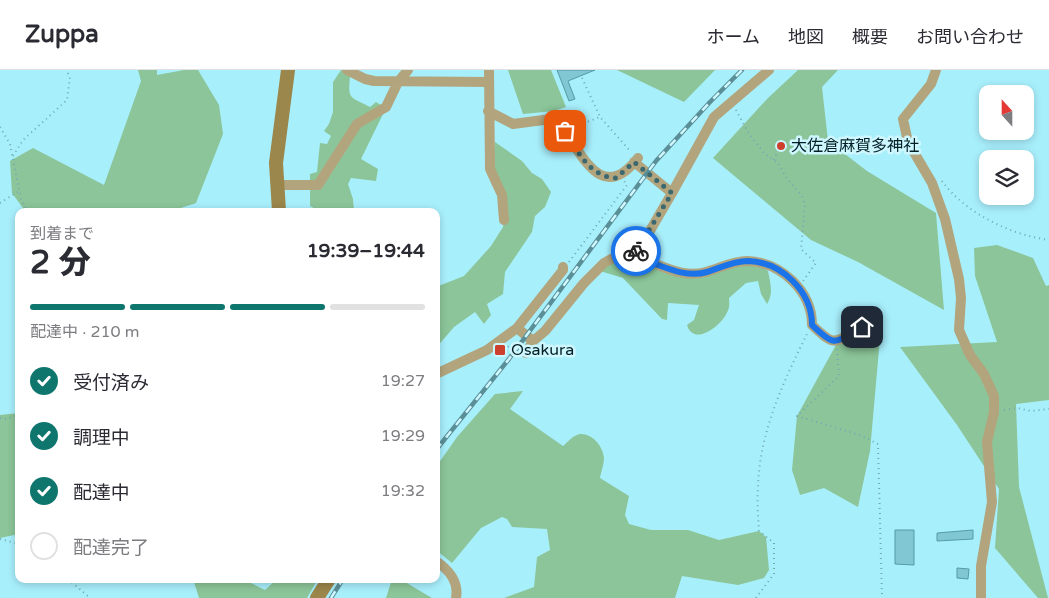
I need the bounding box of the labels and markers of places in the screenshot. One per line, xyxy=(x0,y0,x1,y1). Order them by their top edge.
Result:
pin xyxy=(544,110,586,152)
place label: 大佐倉麻賀多神社 xyxy=(791,136,919,156)
marker: 大佐倉麻賀多神社 xyxy=(775,140,787,152)
pin xyxy=(841,306,883,348)
place label: Osakura xyxy=(511,340,574,360)
marker: Osakura xyxy=(493,343,507,357)

